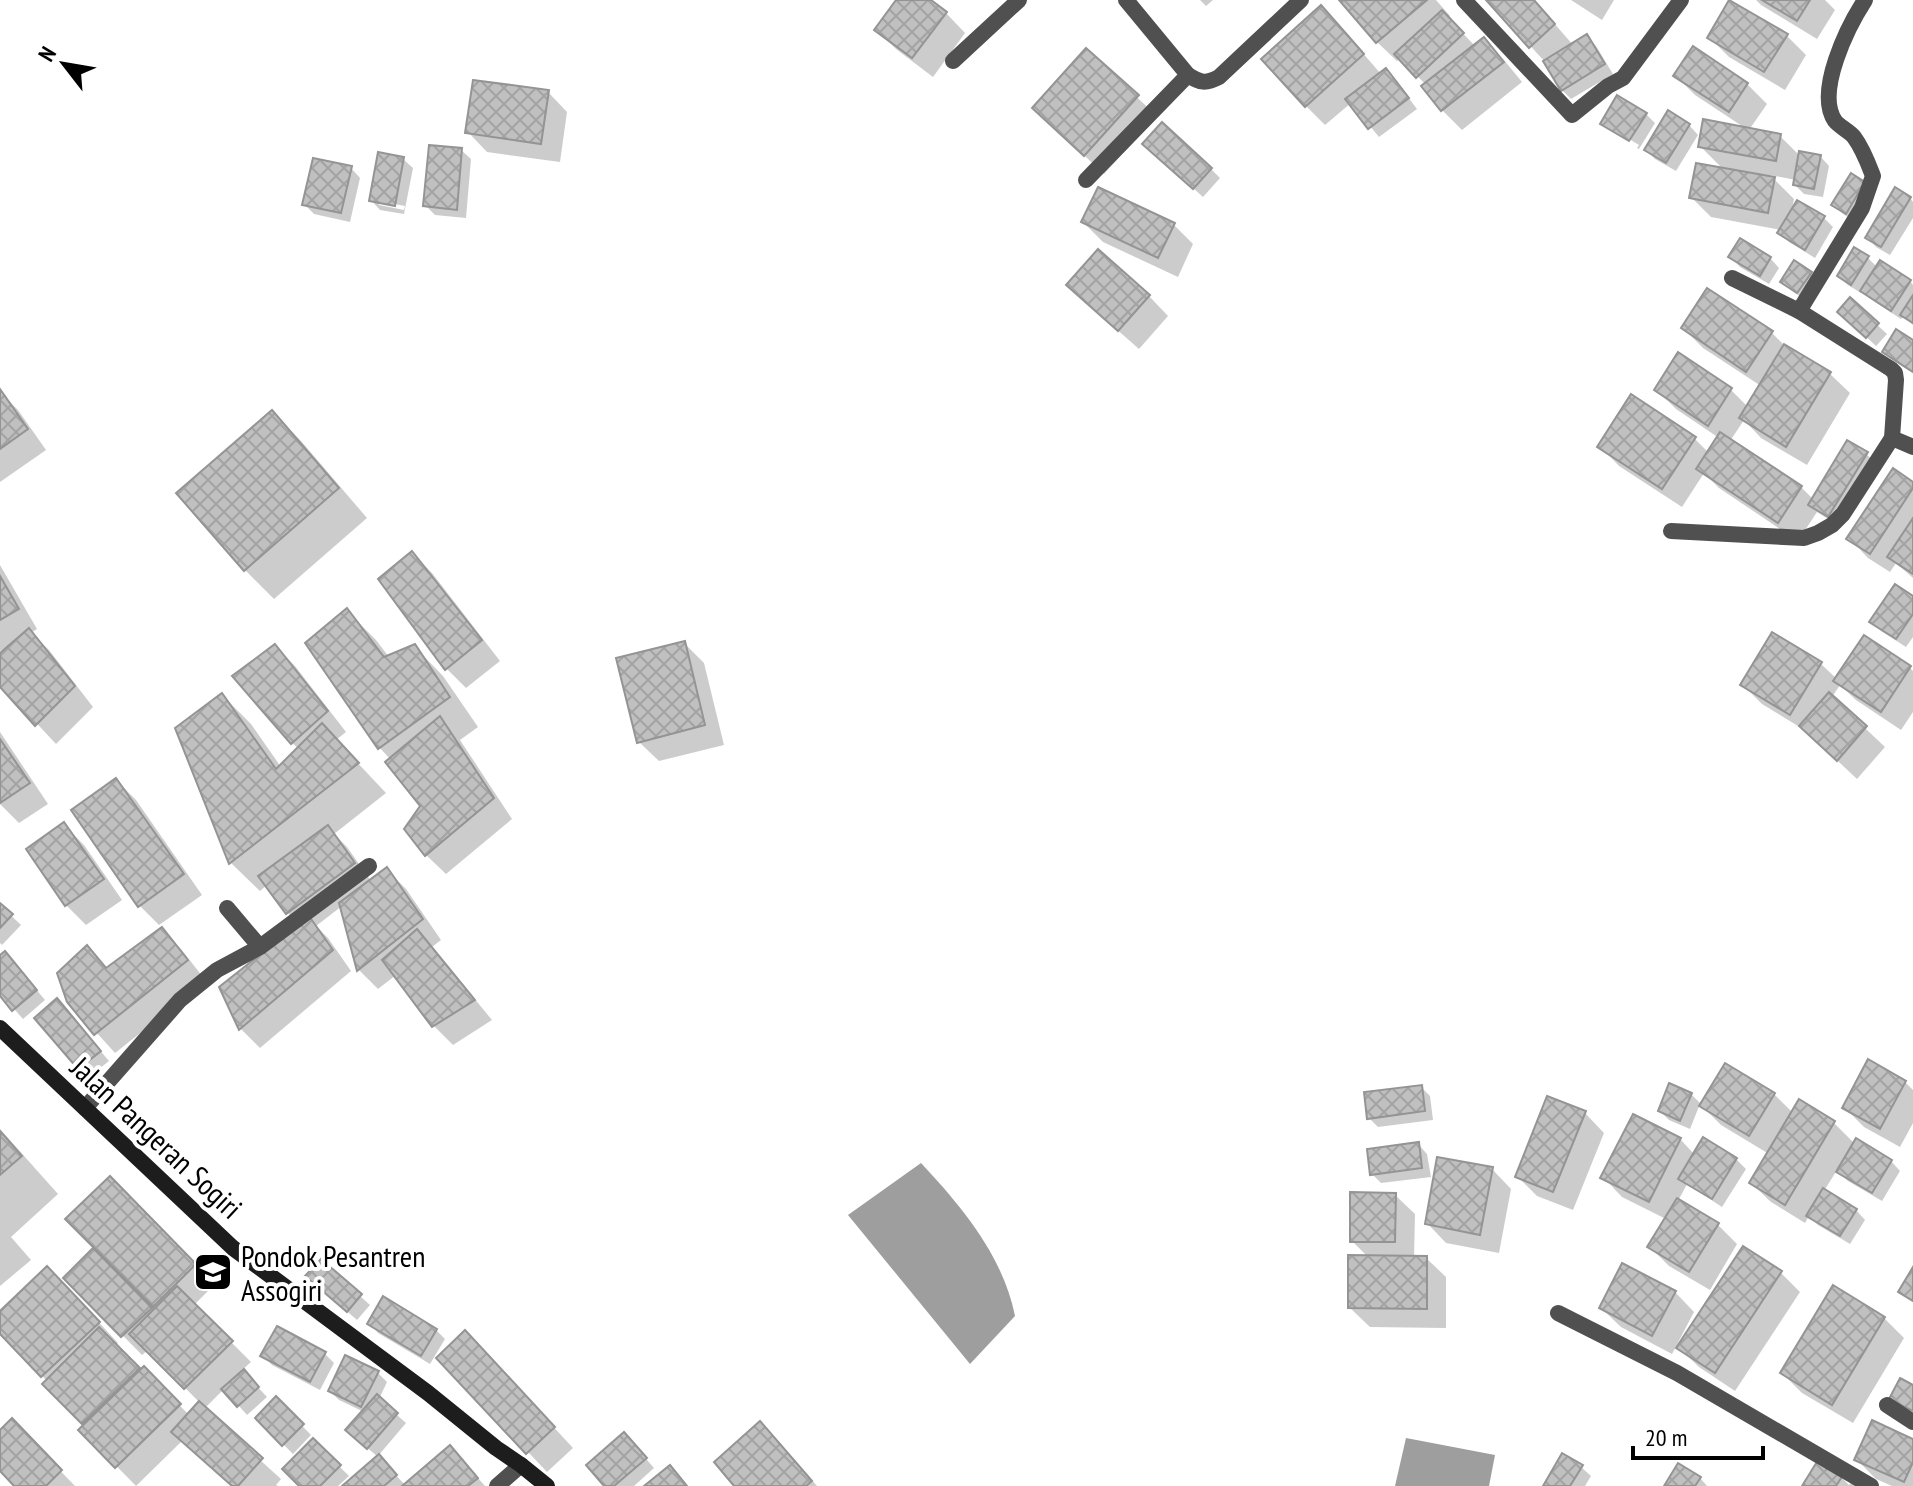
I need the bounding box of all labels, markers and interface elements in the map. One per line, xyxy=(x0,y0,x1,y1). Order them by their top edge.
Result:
north arrow xyxy=(24,24,104,104)
text: N xyxy=(32,41,62,66)
street label: Jalan Pangeran Sogiri xyxy=(62,1047,251,1227)
place label: Pondok Pesantren Assogiri xyxy=(241,1236,425,1309)
school or university icon: Pondok Pesantren Assogiri xyxy=(192,1251,234,1293)
scale bar xyxy=(1633,1410,1763,1460)
text: 20 m xyxy=(1645,1422,1687,1453)

